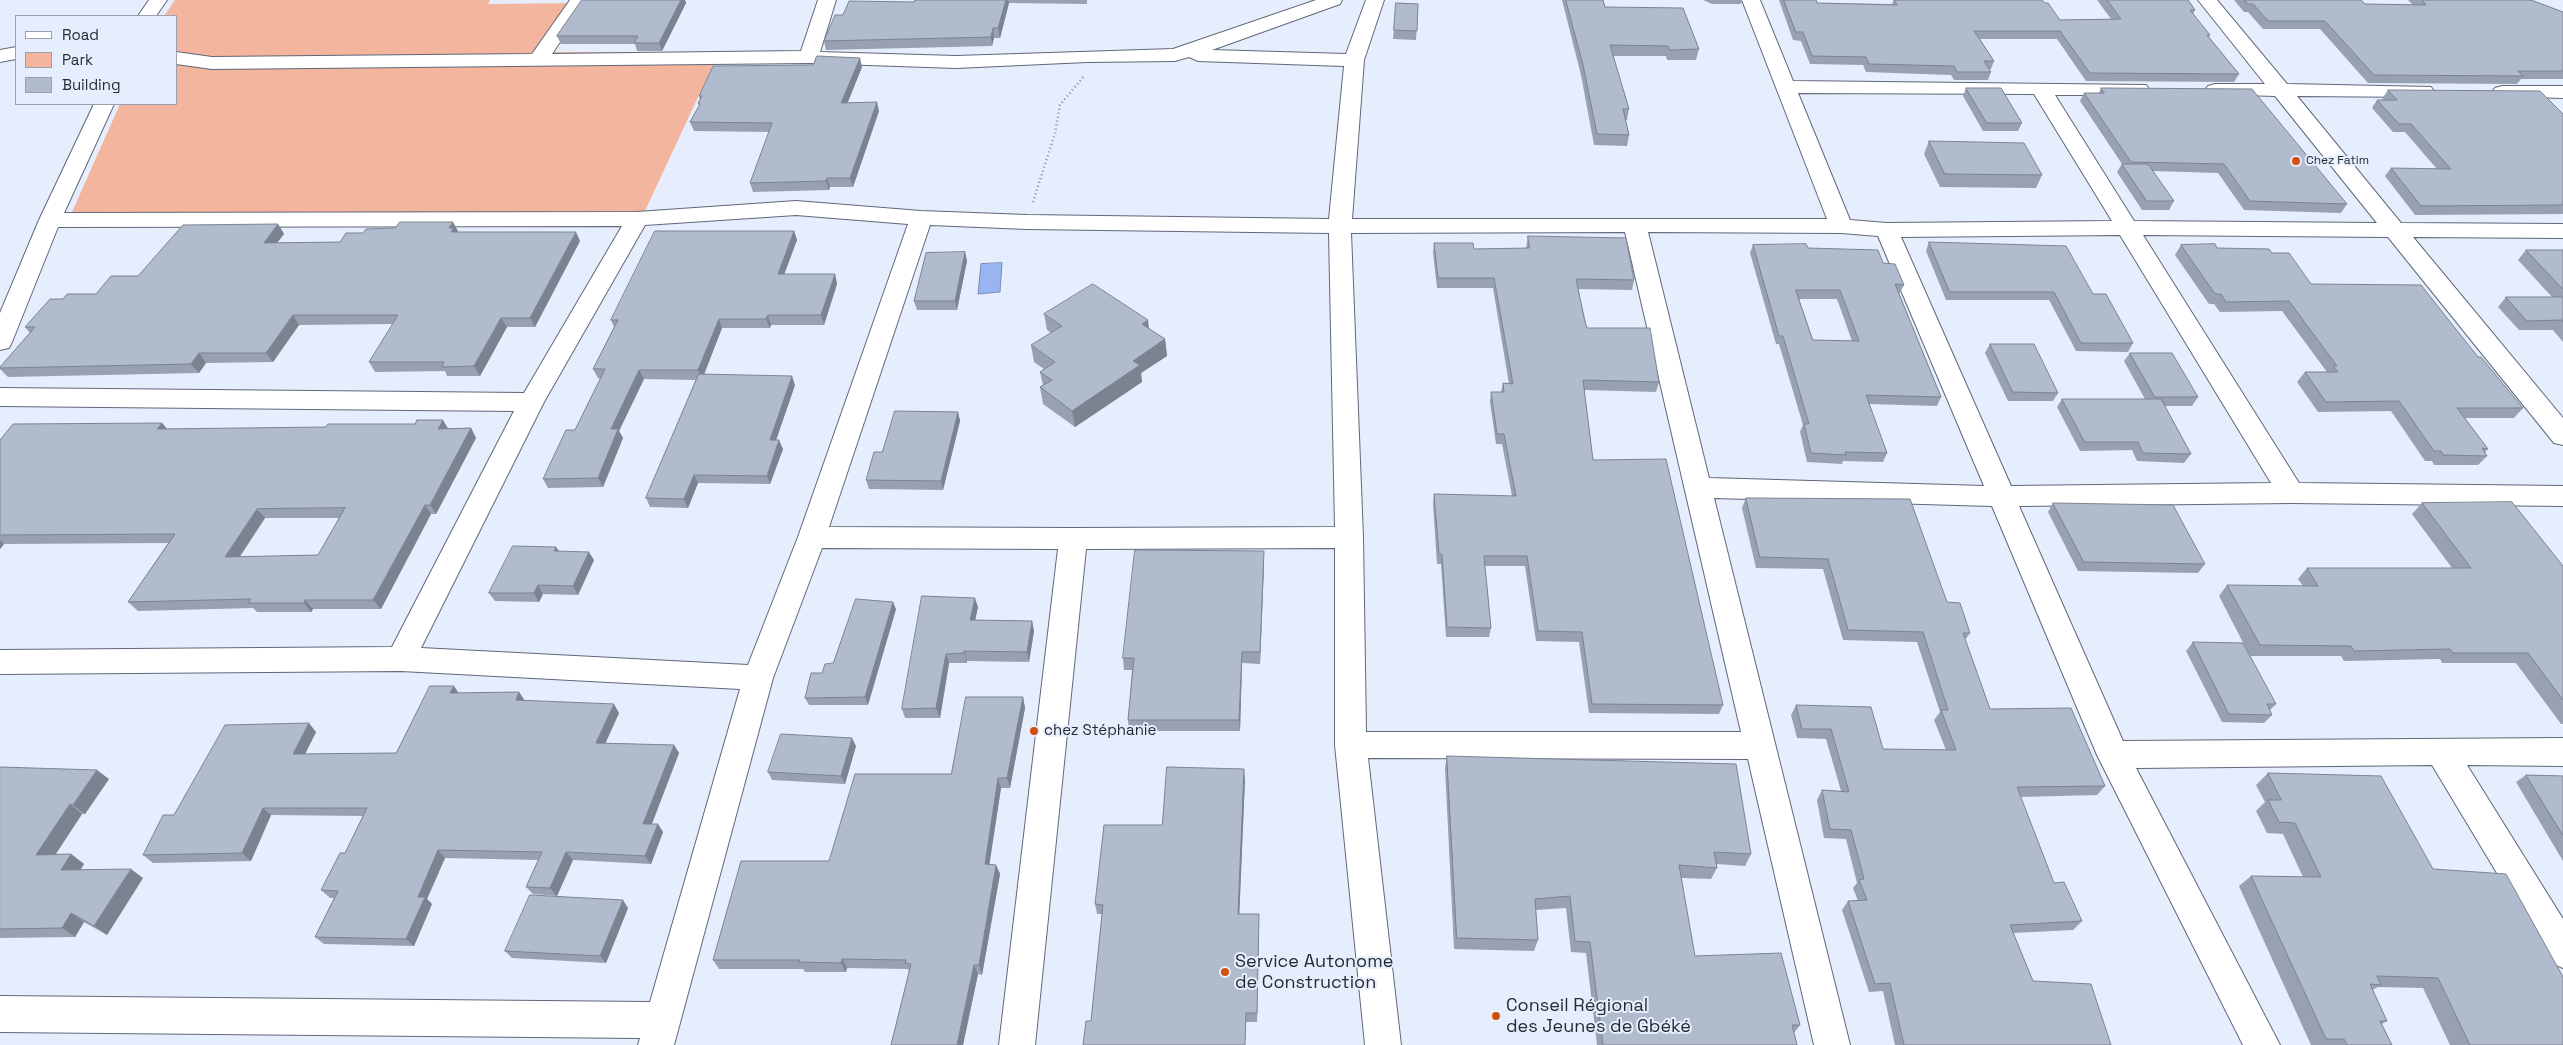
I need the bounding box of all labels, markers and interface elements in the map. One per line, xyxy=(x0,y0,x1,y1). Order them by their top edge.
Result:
legend xyxy=(15,15,178,105)
text: Road xyxy=(62,25,99,44)
text: Park xyxy=(62,50,93,69)
text: Building xyxy=(62,75,121,94)
place label: Chez Fatim xyxy=(2306,154,2369,168)
marker: Chez Fatim xyxy=(2290,155,2302,167)
place label: chez Stéphanie xyxy=(1044,722,1156,740)
marker: chez Stéphanie xyxy=(1028,725,1040,737)
place label: Service Autonome de Construction xyxy=(1235,951,1393,994)
marker: Service Autonome de Construction xyxy=(1219,966,1231,978)
place label: Conseil Régional des Jeunes de Gbéké xyxy=(1506,995,1691,1038)
marker: Conseil Régional des Jeunes de Gbéké xyxy=(1490,1010,1502,1022)

